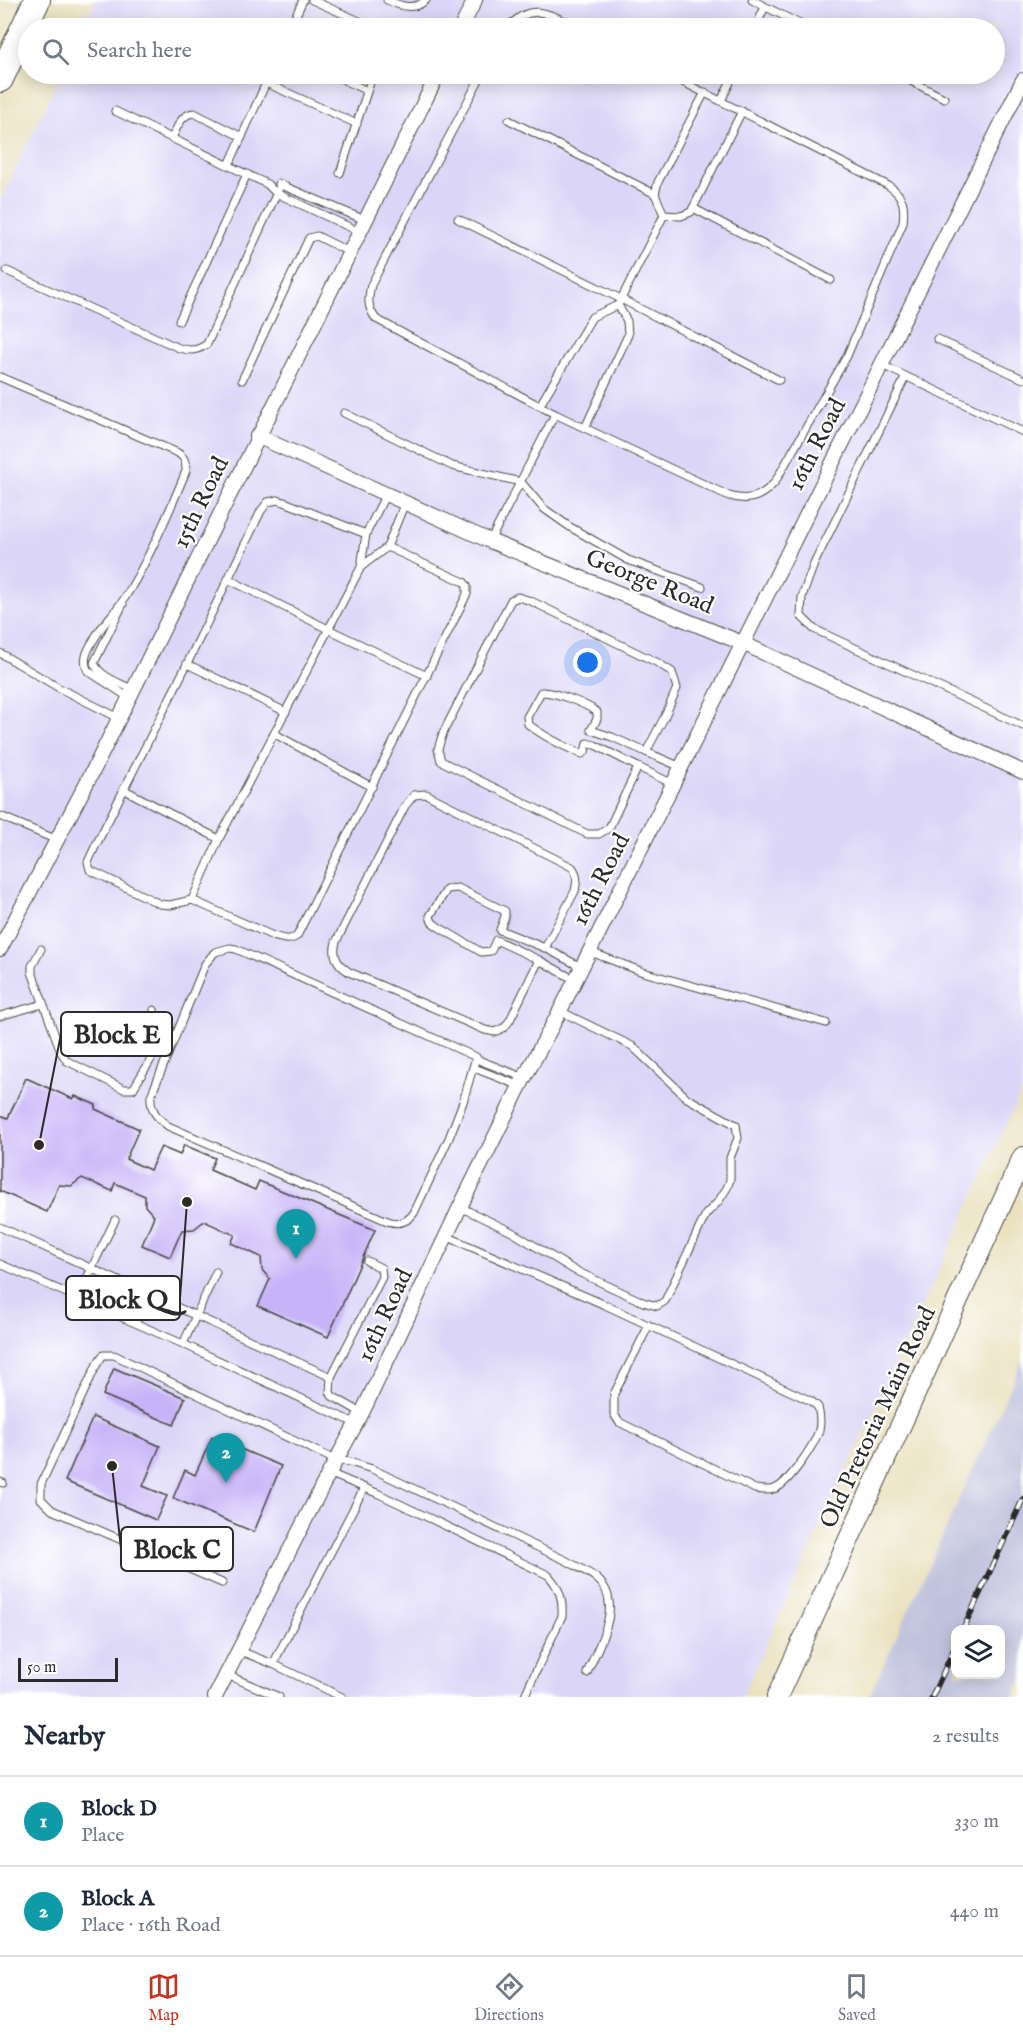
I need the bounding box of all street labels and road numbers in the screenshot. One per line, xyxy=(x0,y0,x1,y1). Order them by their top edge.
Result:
street label: 16th Road xyxy=(781,393,854,496)
street label: 15th Road xyxy=(166,452,237,554)
street label: George Road xyxy=(581,543,718,622)
street label: 16th Road xyxy=(565,828,638,931)
street label: 16th Road xyxy=(350,1264,421,1367)
street label: Old Pretoria Main Road xyxy=(813,1301,944,1534)

